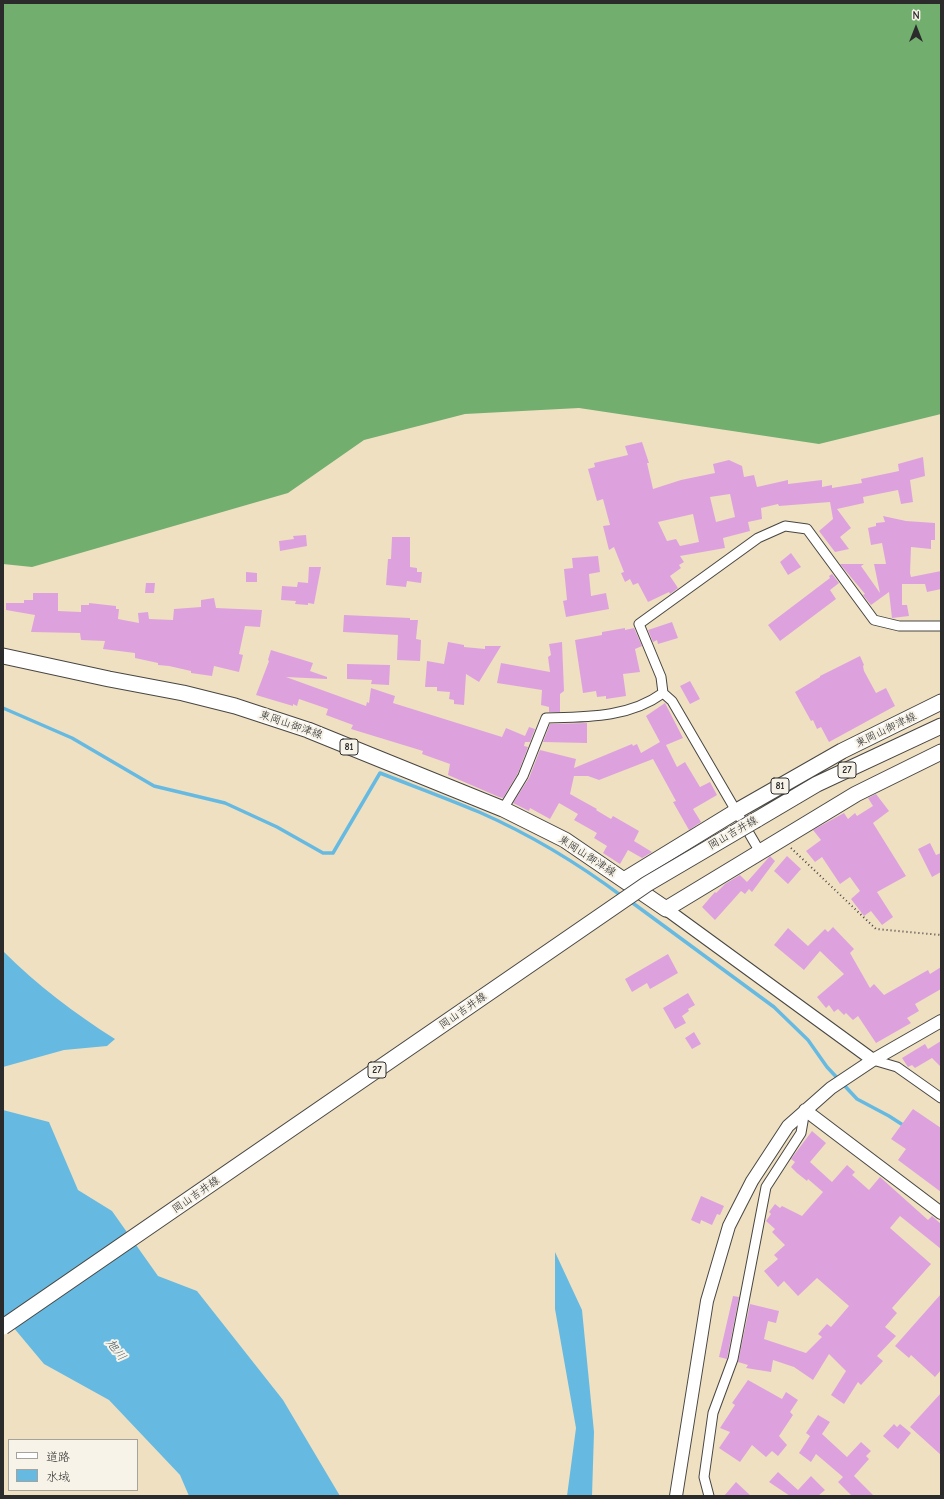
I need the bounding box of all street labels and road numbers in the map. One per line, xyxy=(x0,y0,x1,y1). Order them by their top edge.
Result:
street label: 東岡山御津線 xyxy=(258,708,324,742)
street label: 東岡山御津線 xyxy=(853,710,919,750)
road number: 81 xyxy=(340,739,358,755)
road number: 27 xyxy=(838,762,856,778)
road number: 81 xyxy=(771,778,789,794)
street label: 岡山吉井線 xyxy=(706,814,760,852)
street label: 東岡山御津線 xyxy=(556,832,618,880)
street label: 岡山吉井線 xyxy=(437,990,489,1032)
road number: 27 xyxy=(368,1062,386,1078)
street label: 岡山吉井線 xyxy=(170,1174,222,1216)

